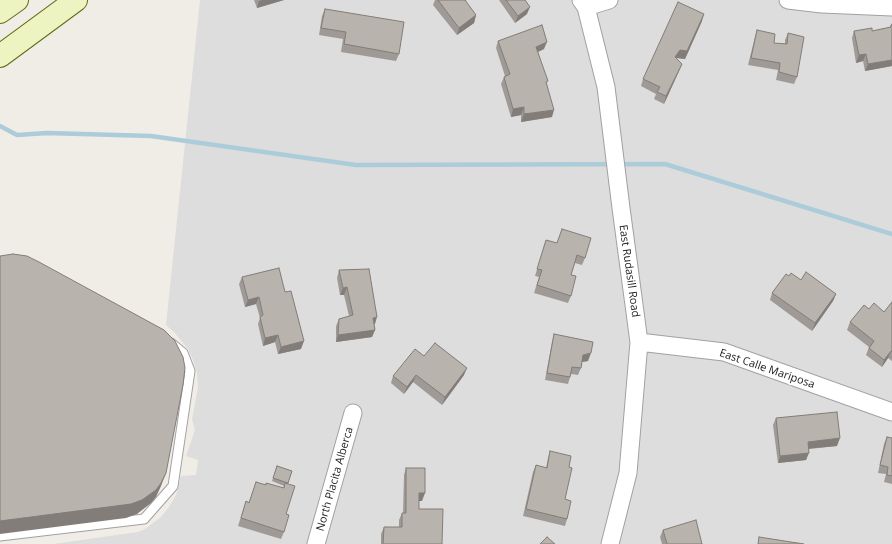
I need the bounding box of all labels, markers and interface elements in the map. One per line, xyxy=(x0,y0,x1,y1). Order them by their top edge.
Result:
street label: East Rudasill Road xyxy=(616,224,642,318)
street label: East Calle Mariposa xyxy=(718,347,816,391)
street label: North Placita Alberca xyxy=(314,425,356,533)

